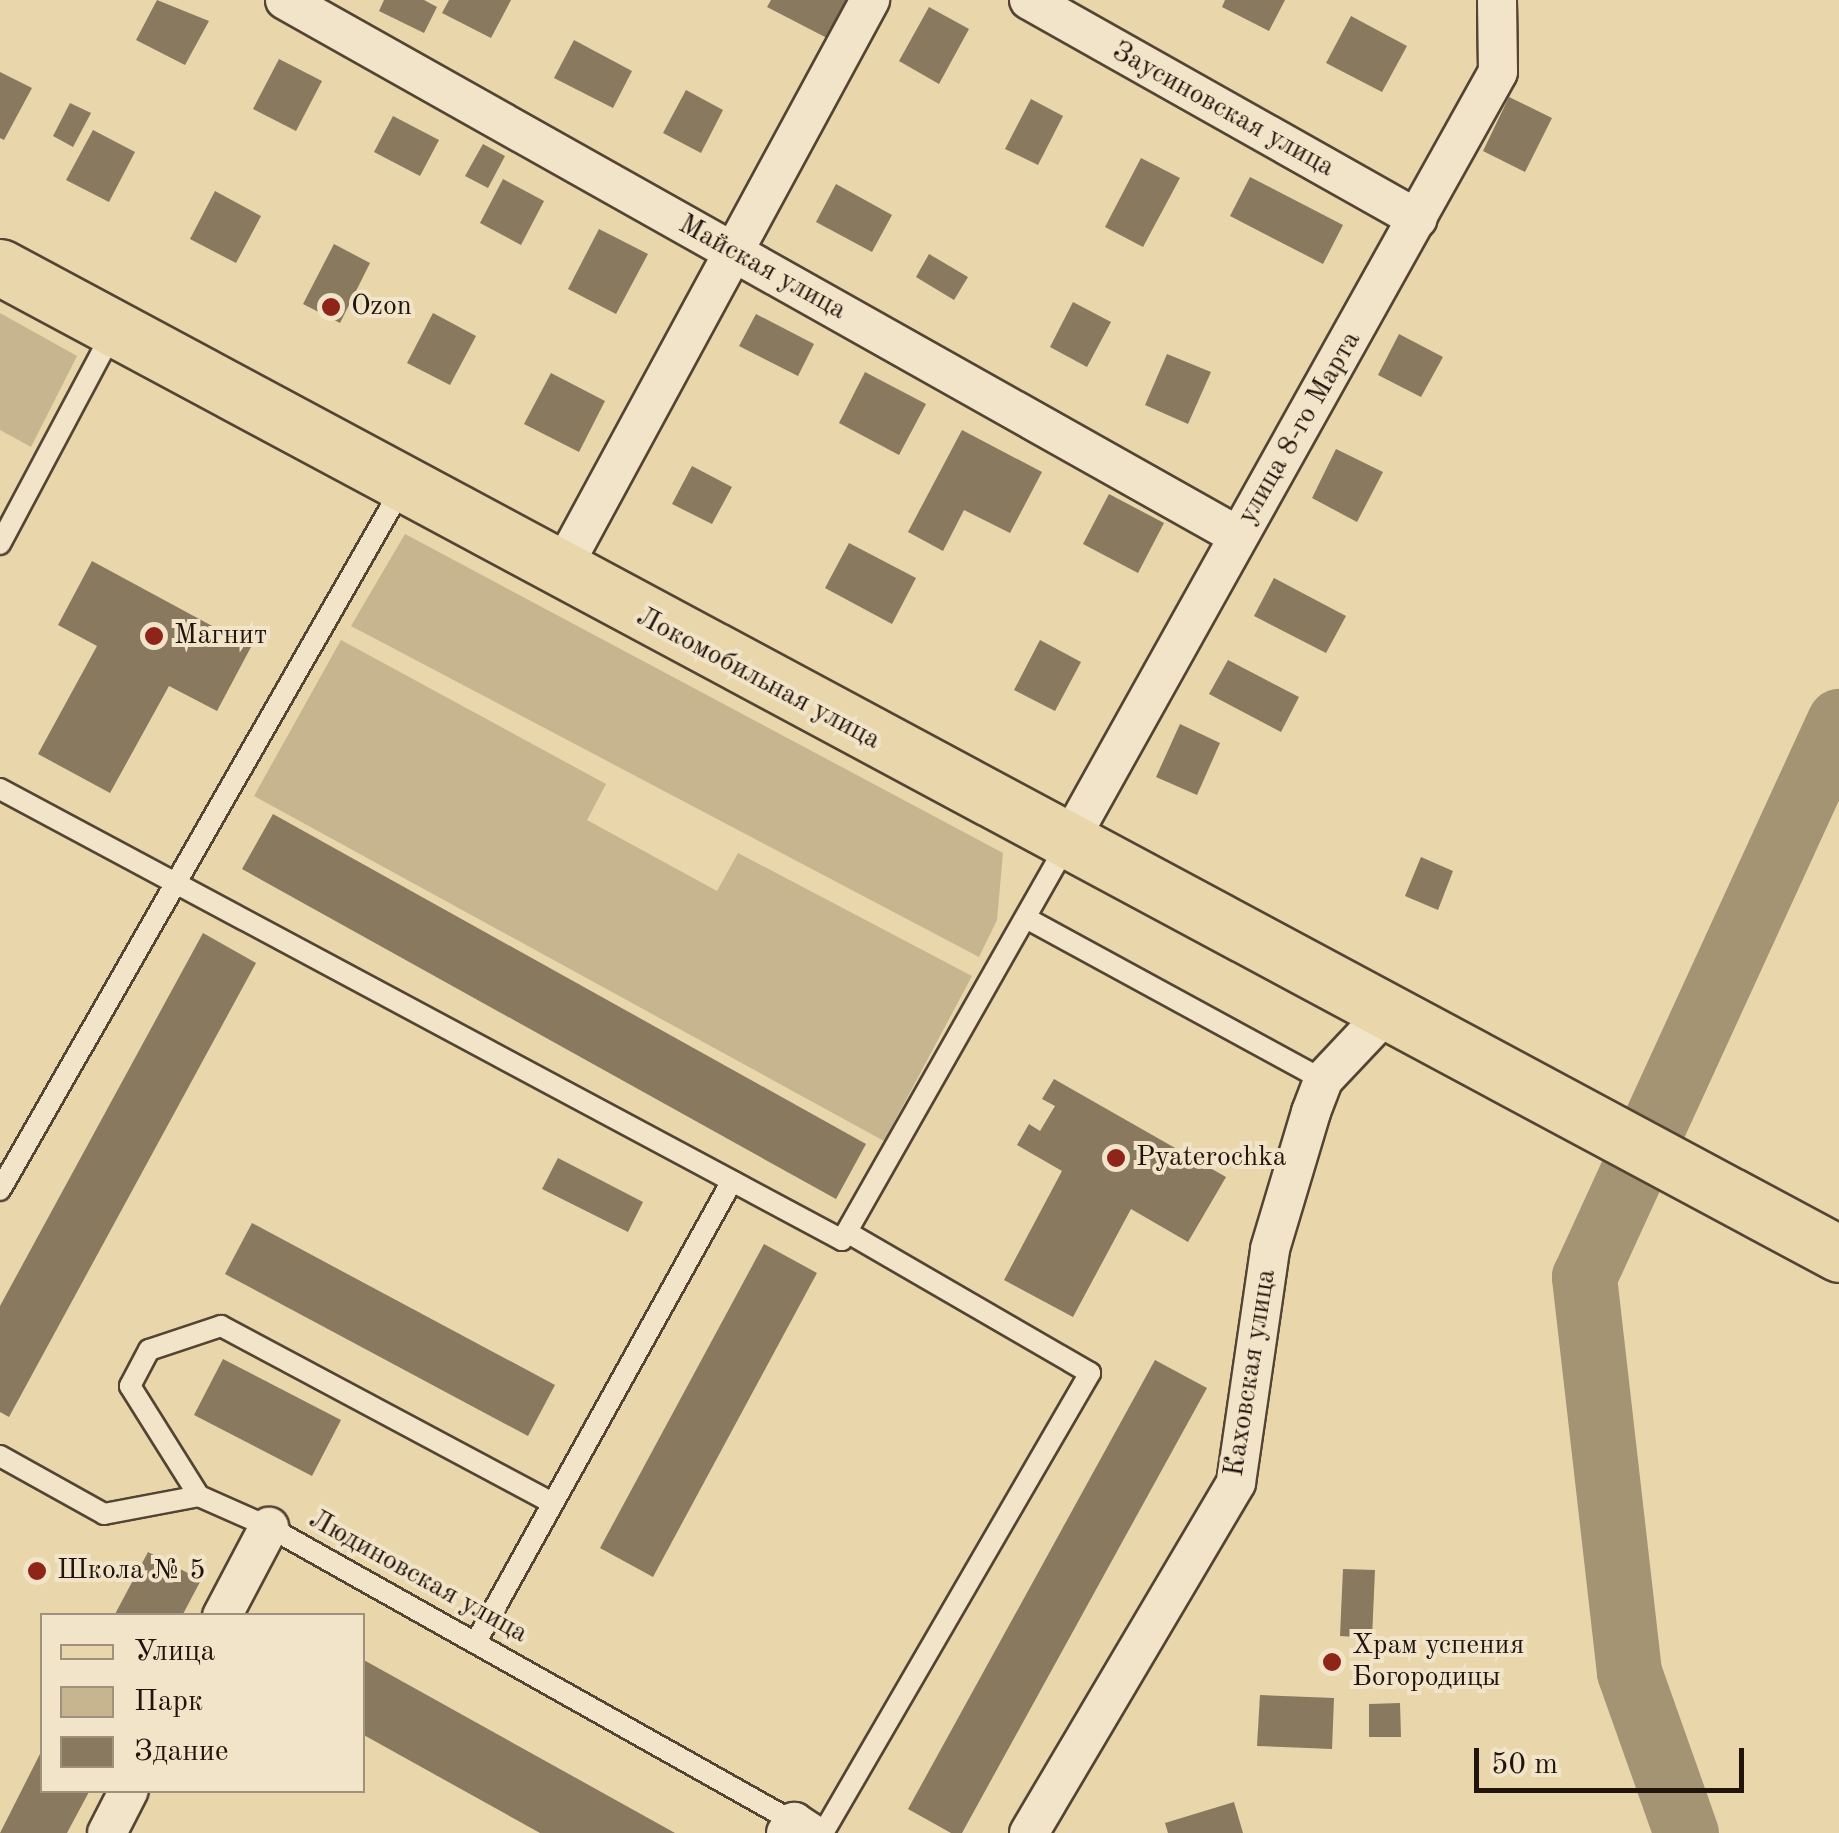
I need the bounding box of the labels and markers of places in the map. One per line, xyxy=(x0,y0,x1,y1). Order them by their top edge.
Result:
place label: Ozon xyxy=(351,290,412,324)
marker: Ozon xyxy=(320,296,342,318)
place label: Магнит xyxy=(174,619,267,653)
marker: Магнит xyxy=(143,625,165,647)
place label: Pyaterochka xyxy=(1136,1141,1287,1175)
marker: Pyaterochka xyxy=(1105,1147,1127,1169)
place label: Школа № 5 xyxy=(57,1554,206,1588)
marker: Школа № 5 xyxy=(26,1560,48,1582)
place label: Храм успения Богородицы xyxy=(1352,1629,1524,1695)
marker: Храм успения Богородицы xyxy=(1321,1651,1343,1673)

